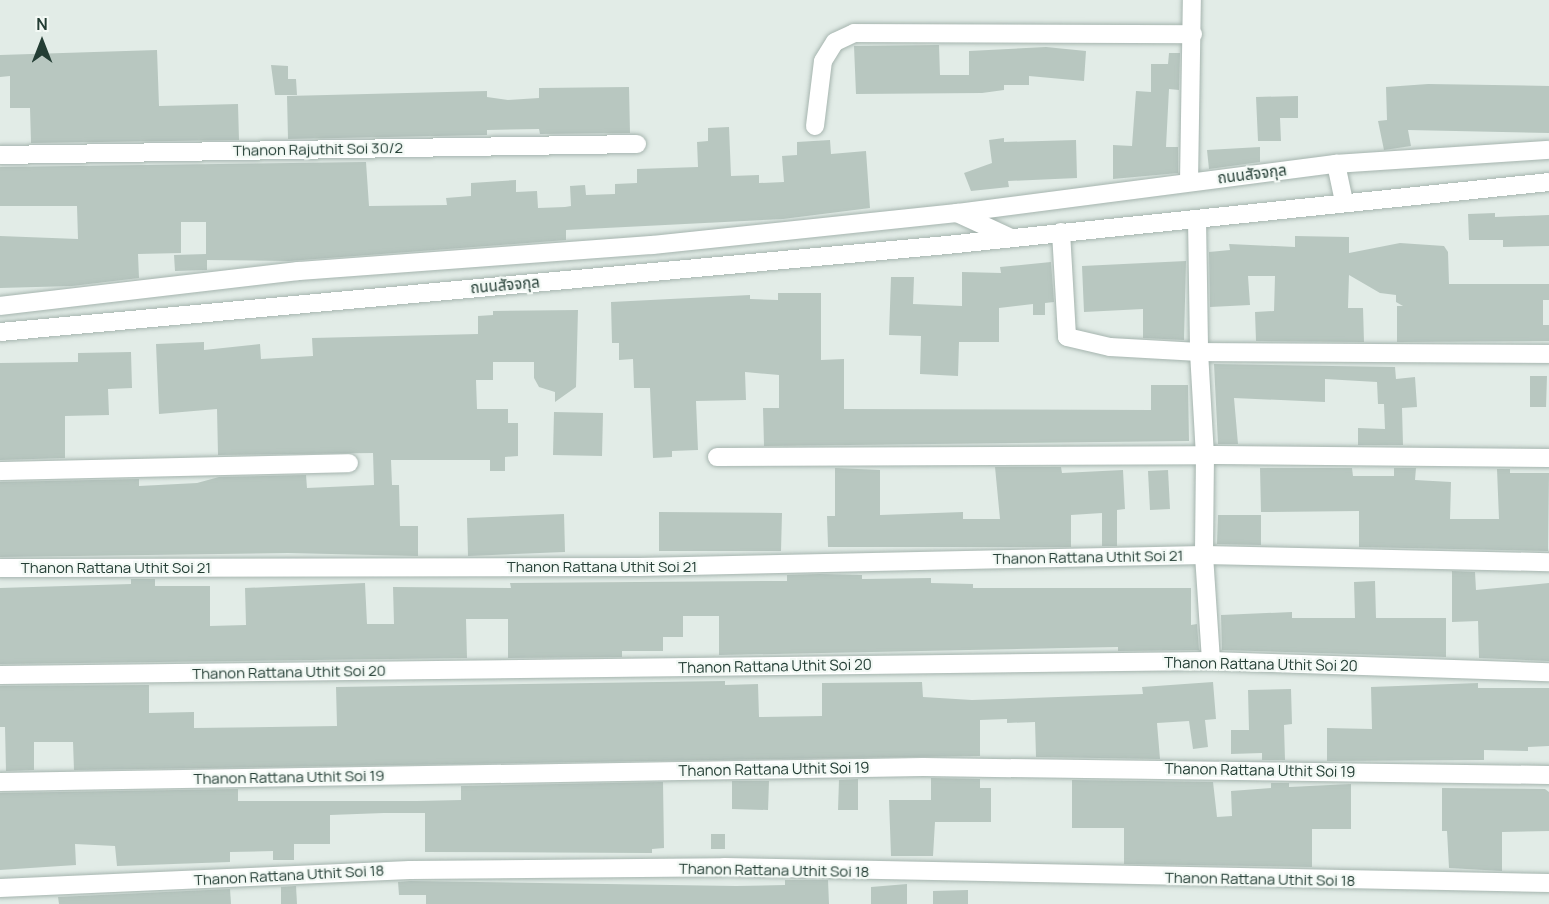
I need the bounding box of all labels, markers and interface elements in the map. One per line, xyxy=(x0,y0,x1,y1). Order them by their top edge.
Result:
north arrow xyxy=(12,12,72,72)
text: N xyxy=(36,13,48,35)
street label: Thanon Rajuthit Soi 30/2 xyxy=(233,139,403,159)
street label: ถนนสัจจกุล xyxy=(1216,161,1288,187)
street label: ถนนสัจจกุล xyxy=(470,273,540,297)
street label: Thanon Rattana Uthit Soi 21 xyxy=(993,546,1183,568)
street label: Thanon Rattana Uthit Soi 21 xyxy=(507,558,697,576)
street label: Thanon Rattana Uthit Soi 21 xyxy=(21,559,211,577)
street label: Thanon Rattana Uthit Soi 20 xyxy=(1164,653,1358,675)
street label: Thanon Rattana Uthit Soi 20 xyxy=(678,655,872,677)
street label: Thanon Rattana Uthit Soi 20 xyxy=(192,661,386,683)
street label: Thanon Rattana Uthit Soi 19 xyxy=(678,758,870,780)
street label: Thanon Rattana Uthit Soi 19 xyxy=(1164,759,1356,781)
street label: Thanon Rattana Uthit Soi 19 xyxy=(193,766,385,788)
street label: Thanon Rattana Uthit Soi 18 xyxy=(679,859,869,881)
street label: Thanon Rattana Uthit Soi 18 xyxy=(193,861,385,889)
street label: Thanon Rattana Uthit Soi 18 xyxy=(1165,868,1355,890)

